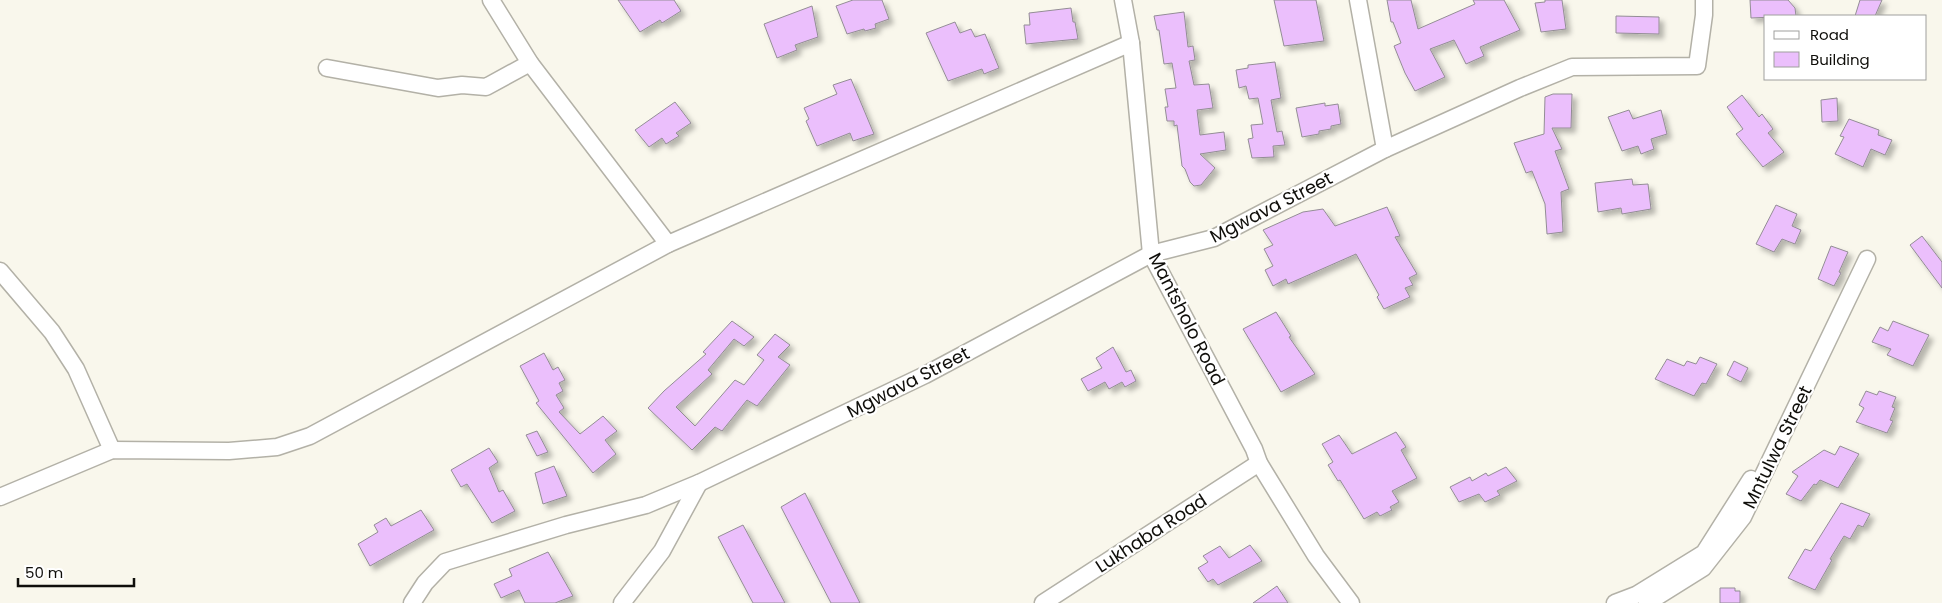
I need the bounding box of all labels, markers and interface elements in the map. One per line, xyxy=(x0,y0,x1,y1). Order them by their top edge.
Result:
legend xyxy=(1764,15,1927,80)
text: Road xyxy=(1810,24,1849,45)
text: Building xyxy=(1810,49,1870,70)
street label: Mgwava Street xyxy=(1205,165,1337,249)
street label: Mantsholo Road xyxy=(1143,248,1231,390)
street label: Mgwava Street xyxy=(842,340,974,424)
street label: Mntulwa Street xyxy=(1736,381,1818,513)
street label: Lukhaba Road xyxy=(1090,488,1212,578)
scale bar xyxy=(18,556,134,588)
text: 50 m xyxy=(25,562,63,583)

